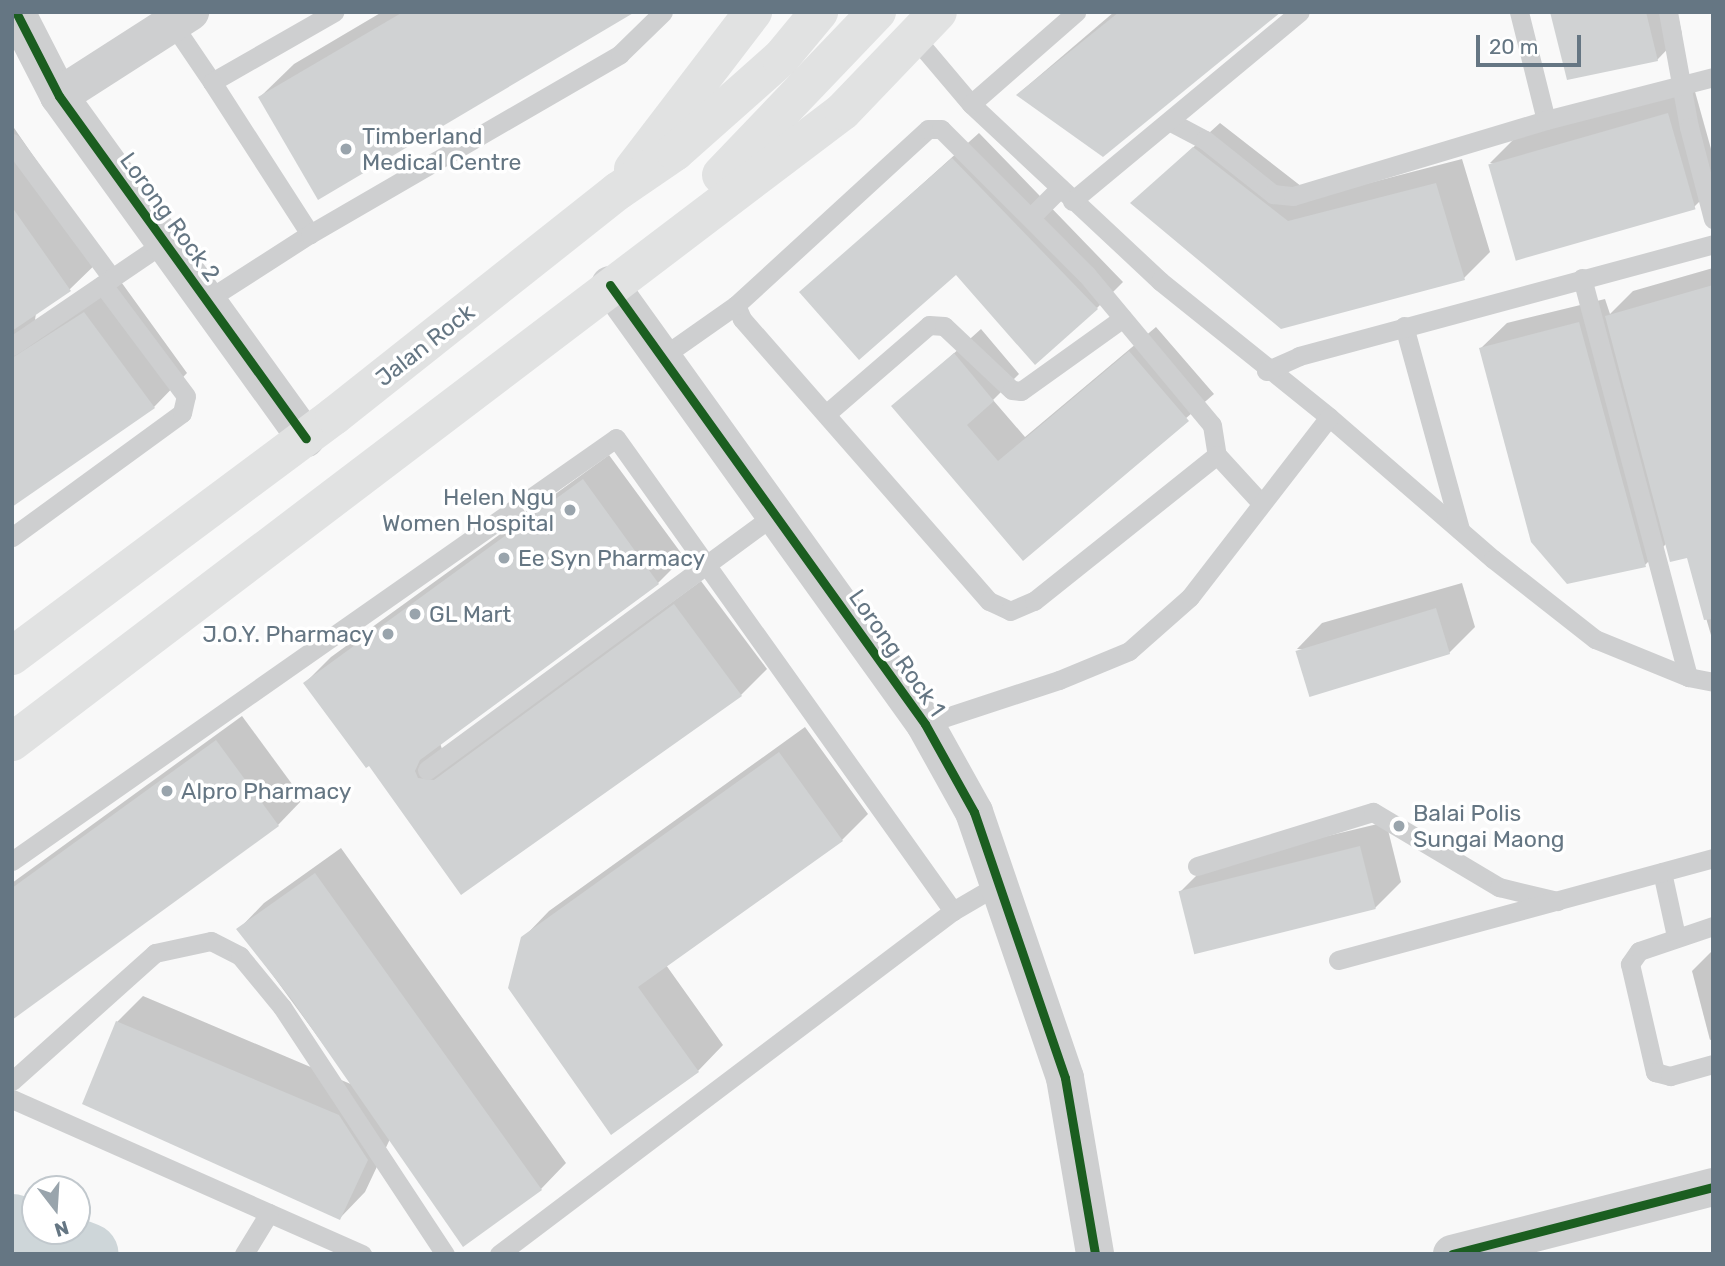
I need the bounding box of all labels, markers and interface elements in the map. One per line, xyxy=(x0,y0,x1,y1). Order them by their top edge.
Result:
scale bar xyxy=(1480,21,1585,65)
text: 20 m xyxy=(1489,34,1538,59)
place label: Timberland Medical Centre xyxy=(362,122,521,176)
marker: Timberland Medical Centre xyxy=(336,139,356,159)
street label: Lorong Rock 2 xyxy=(114,147,226,287)
street label: Jalan Rock xyxy=(370,298,480,392)
place label: Helen Ngu Women Hospital xyxy=(382,483,554,537)
marker: Helen Ngu Women Hospital xyxy=(560,500,580,520)
place label: Ee Syn Pharmacy xyxy=(518,544,705,572)
marker: Ee Syn Pharmacy xyxy=(496,550,512,566)
street label: Lorong Rock 1 xyxy=(843,584,951,722)
place label: GL Mart xyxy=(429,600,512,628)
marker: GL Mart xyxy=(407,606,423,622)
place label: J.O.Y. Pharmacy xyxy=(202,620,374,648)
marker: J.O.Y. Pharmacy xyxy=(380,626,396,642)
place label: Alpro Pharmacy xyxy=(181,777,351,805)
marker: Alpro Pharmacy xyxy=(159,783,175,799)
place label: Balai Polis Sungai Maong xyxy=(1413,799,1565,853)
marker: Balai Polis Sungai Maong xyxy=(1391,818,1407,834)
north arrow xyxy=(21,1175,91,1245)
text: N xyxy=(52,1216,72,1242)

